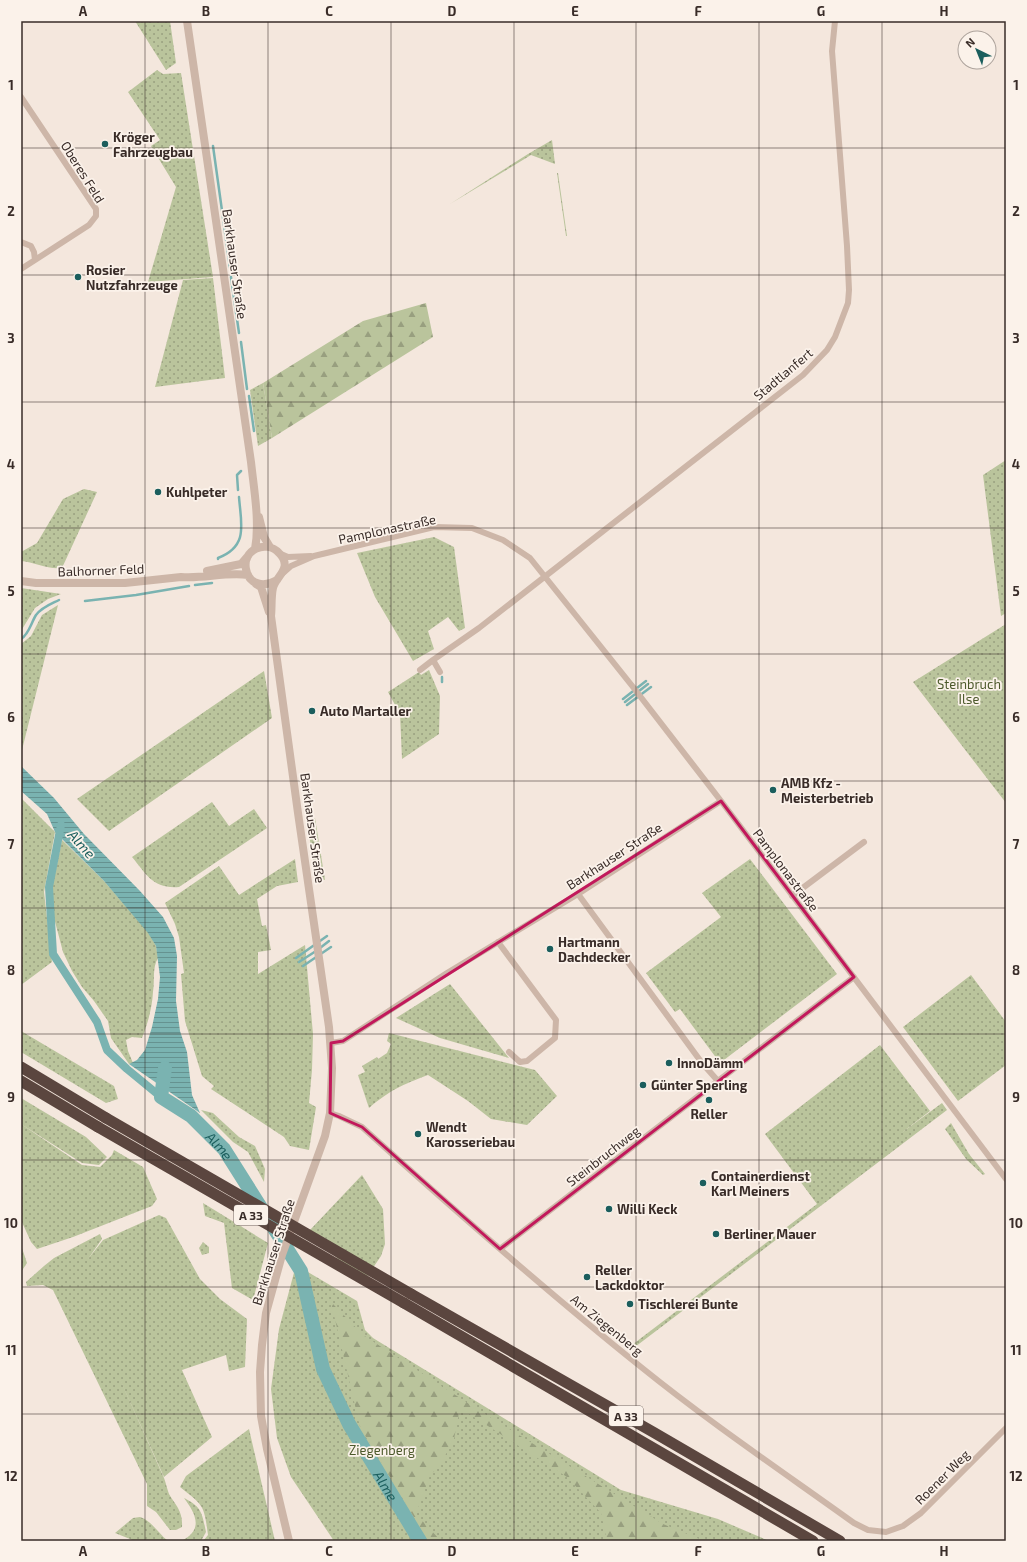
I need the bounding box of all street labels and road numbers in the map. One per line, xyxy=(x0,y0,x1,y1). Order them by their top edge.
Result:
street label: Oberes Feld xyxy=(58,138,108,206)
street label: Barkhauser Straße xyxy=(219,208,251,320)
street label: Stadtlanfert xyxy=(750,345,816,403)
street label: Pamplonastraße xyxy=(337,511,437,547)
street label: Balhorner Feld xyxy=(57,560,145,580)
street label: Barkhauser Straße xyxy=(297,772,329,884)
street label: Barkhauser Straße xyxy=(563,819,665,893)
street label: Pamplonastraße xyxy=(750,826,822,914)
street label: Steinbruchweg xyxy=(563,1122,643,1190)
street label: Barkhauser Straße xyxy=(248,1197,298,1307)
road number: A 33 xyxy=(234,1205,268,1225)
street label: Am Ziegenberg xyxy=(568,1291,646,1359)
road number: A 33 xyxy=(609,1406,643,1426)
street label: Roener Weg xyxy=(911,1446,973,1508)

